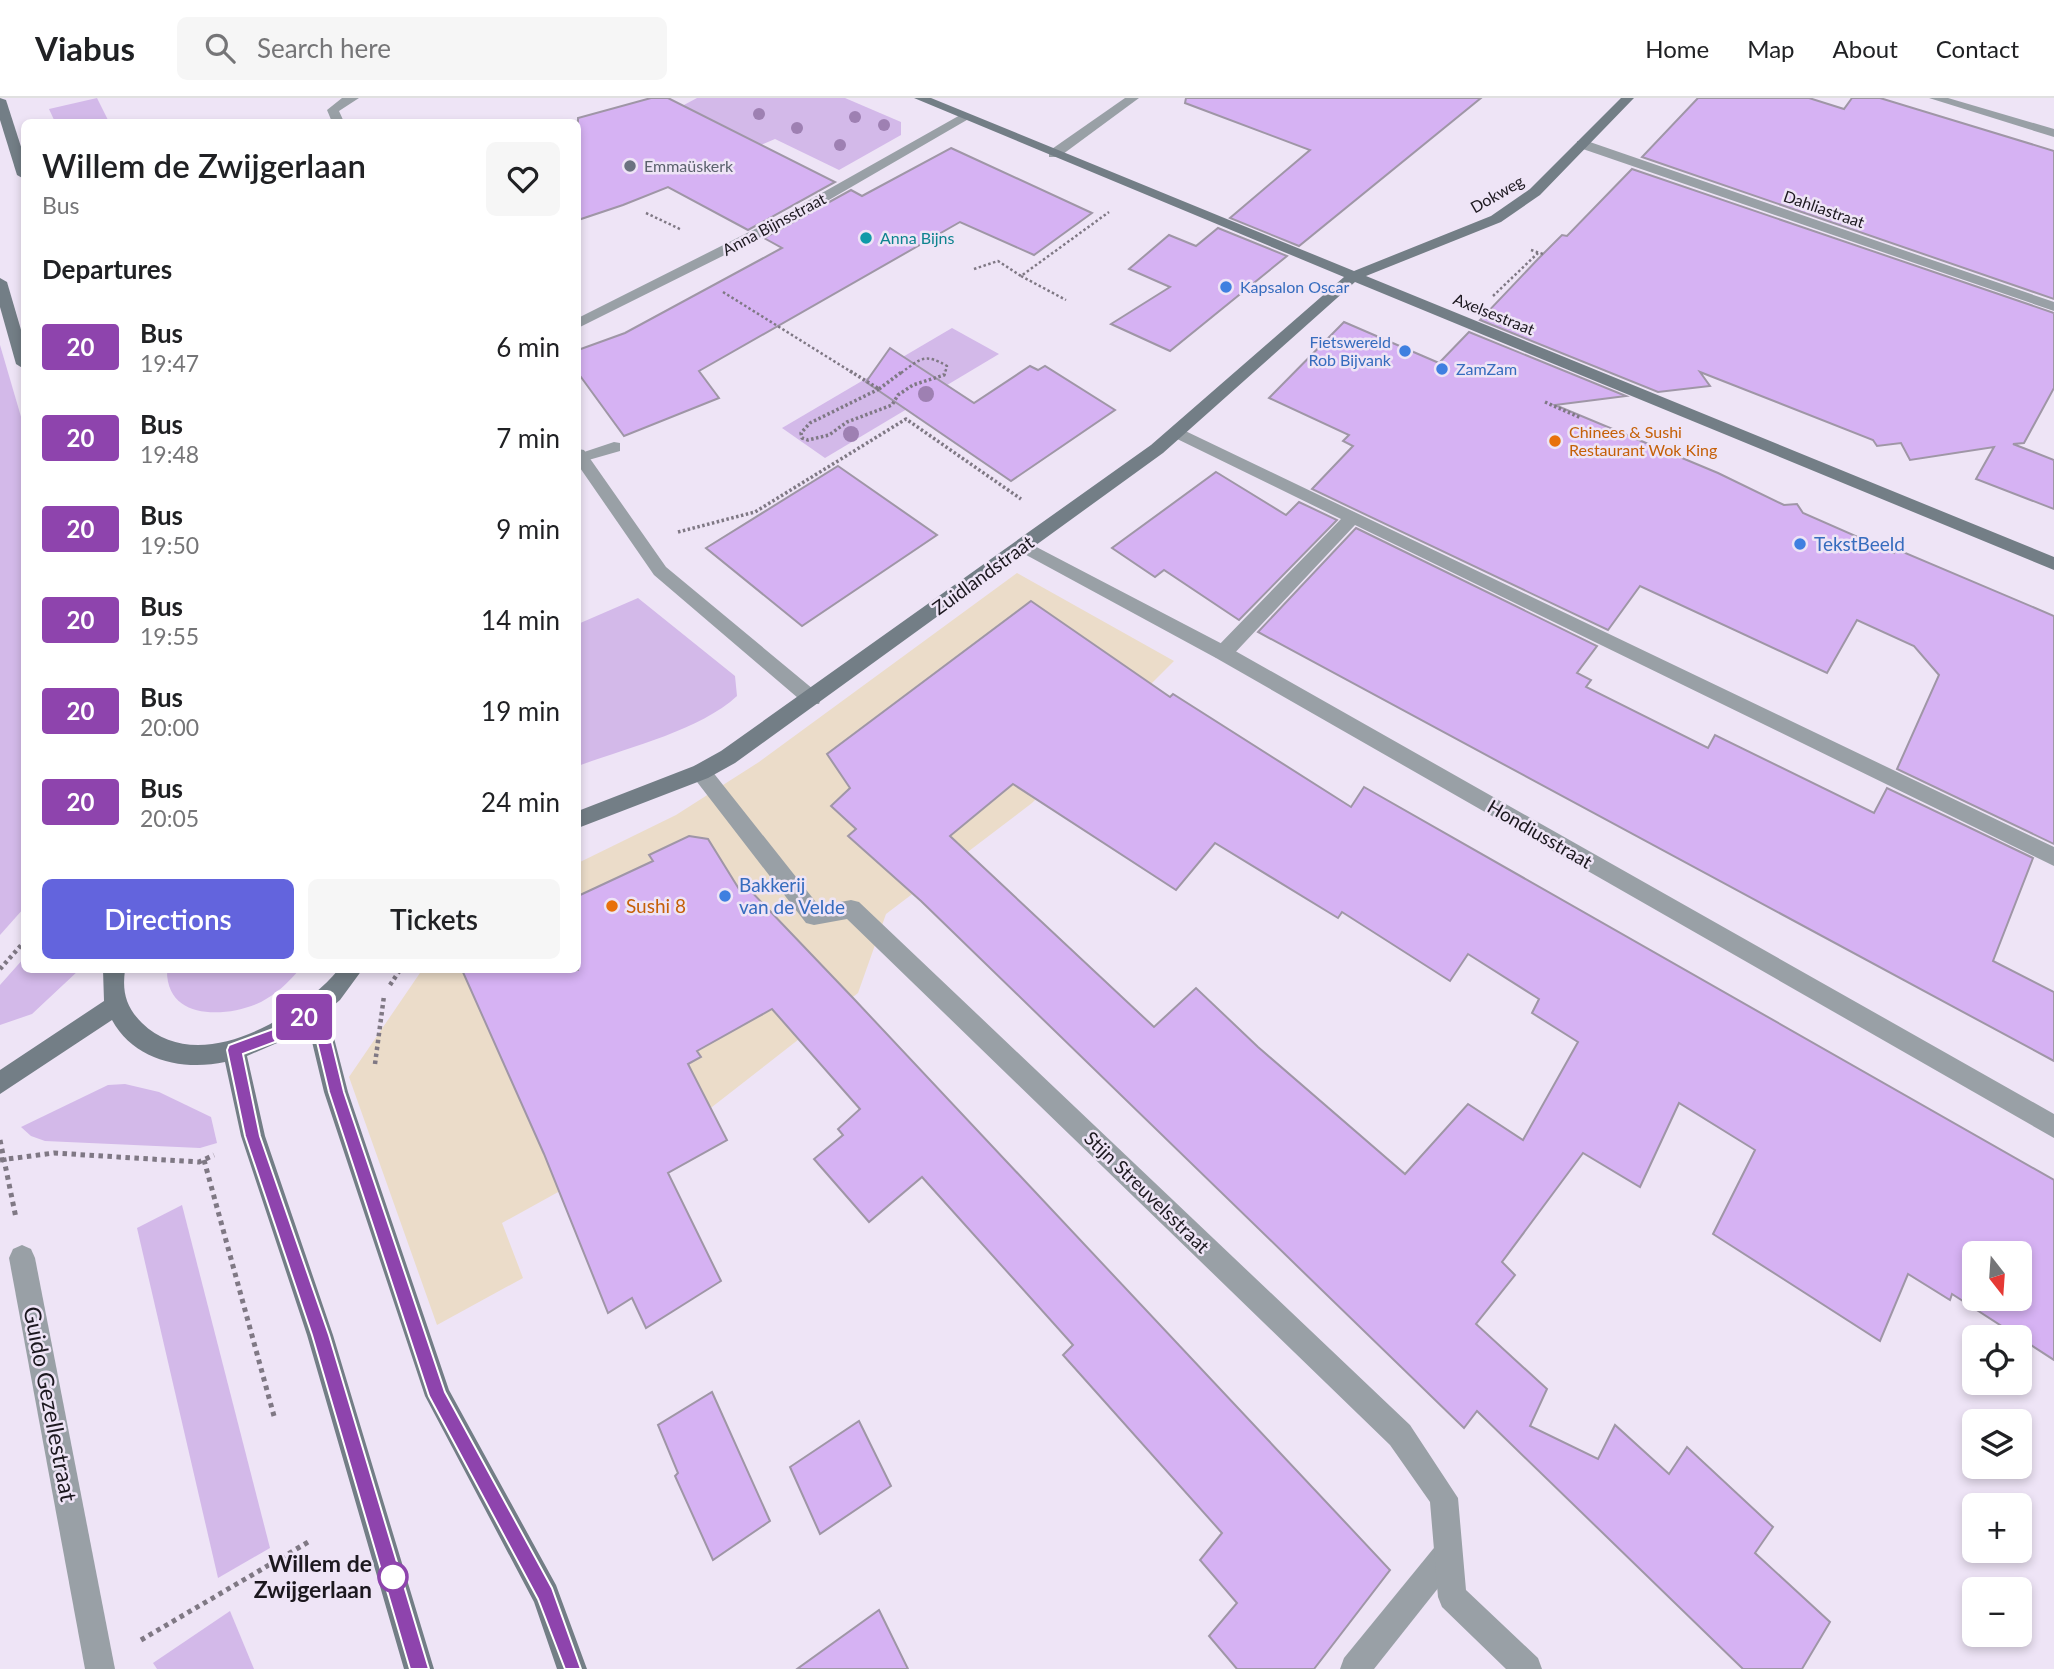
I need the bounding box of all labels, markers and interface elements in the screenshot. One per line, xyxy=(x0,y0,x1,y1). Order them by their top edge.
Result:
search box xyxy=(177,17,667,80)
text: Viabus xyxy=(35,28,135,68)
icon: search xyxy=(201,29,239,67)
text: Search here xyxy=(257,32,391,64)
text: Home xyxy=(1645,34,1709,63)
text: Map xyxy=(1747,34,1795,63)
text: About xyxy=(1833,34,1898,63)
text: Contact xyxy=(1936,34,2019,63)
button: heart xyxy=(486,142,560,216)
text: Willem de Zwijgerlaan xyxy=(42,145,366,185)
place label: Emmaüskerk xyxy=(644,156,734,175)
marker: Emmaüskerk xyxy=(622,158,638,174)
street label: Dokweg xyxy=(1467,171,1527,216)
street label: Dahliastraat xyxy=(1781,186,1867,231)
street label: Anna Bijnsstraat xyxy=(719,188,829,259)
text: Bus xyxy=(42,191,79,219)
place label: Anna Bijns xyxy=(880,228,954,247)
marker: Anna Bijns xyxy=(858,230,874,246)
text: Departures xyxy=(42,253,172,285)
place label: Kapsalon Oscar xyxy=(1240,277,1349,296)
marker: Kapsalon Oscar xyxy=(1218,279,1234,295)
street label: Axelsestraat xyxy=(1451,289,1538,339)
text: Bus xyxy=(140,317,183,349)
text: 6 min xyxy=(496,331,560,363)
text: 20 xyxy=(67,332,94,361)
place label: Fietswereld Rob Bijvank xyxy=(1308,332,1392,369)
marker: Fietswereld Rob Bijvank xyxy=(1397,343,1413,359)
text: 19:47 xyxy=(140,349,199,377)
place label: ZamZam xyxy=(1456,359,1517,378)
marker: ZamZam xyxy=(1434,361,1450,377)
text: Bus xyxy=(140,408,183,440)
text: 7 min xyxy=(496,422,560,454)
place label: Chinees & Sushi Restaurant Wok King xyxy=(1569,422,1717,459)
text: 20 xyxy=(67,423,94,452)
marker: Chinees & Sushi Restaurant Wok King xyxy=(1547,433,1563,449)
text: 19:48 xyxy=(140,440,199,468)
text: Bus xyxy=(140,499,183,531)
text: 9 min xyxy=(496,513,560,545)
text: 20 xyxy=(67,514,94,543)
street label: Zuidlandstraat xyxy=(928,530,1038,619)
text: 19:50 xyxy=(140,531,199,559)
place label: TekstBeeld xyxy=(1814,532,1905,555)
marker: TekstBeeld xyxy=(1792,536,1808,552)
text: Bus xyxy=(140,590,183,622)
text: 14 min xyxy=(481,604,560,636)
text: 20 xyxy=(67,605,94,634)
text: 19:55 xyxy=(140,622,199,650)
text: Bus xyxy=(140,681,183,713)
text: 19 min xyxy=(481,695,560,727)
text: 20 xyxy=(67,696,94,725)
text: 20:00 xyxy=(140,713,199,741)
text: Bus xyxy=(140,772,183,804)
text: 24 min xyxy=(481,786,560,818)
text: 20 xyxy=(67,787,94,816)
street label: Hondiusstraat xyxy=(1484,794,1597,873)
text: 20:05 xyxy=(140,804,199,832)
place label: Bakkerij van de Velde xyxy=(739,873,845,918)
button: Directions xyxy=(42,879,294,959)
button: Tickets xyxy=(308,879,560,959)
marker: Bakkerij van de Velde xyxy=(717,888,733,904)
place label: Sushi 8 xyxy=(626,894,686,917)
marker: Sushi 8 xyxy=(604,898,620,914)
line badge: 20 xyxy=(272,994,336,1040)
text: 20 xyxy=(290,1002,318,1031)
street label: Stijn Streuvelsstraat xyxy=(1080,1126,1215,1257)
north arrow xyxy=(1962,1241,2032,1311)
map controls xyxy=(1962,1241,2032,1647)
street label: Guido Gezellestraat xyxy=(18,1304,84,1505)
button: locate xyxy=(1962,1325,2032,1395)
button: layers xyxy=(1962,1409,2032,1479)
button: + xyxy=(1962,1493,2032,1563)
place label: Willem de Zwijgerlaan xyxy=(254,1549,372,1603)
marker: Willem de Zwijgerlaan xyxy=(378,1562,408,1592)
button: − xyxy=(1962,1577,2032,1647)

